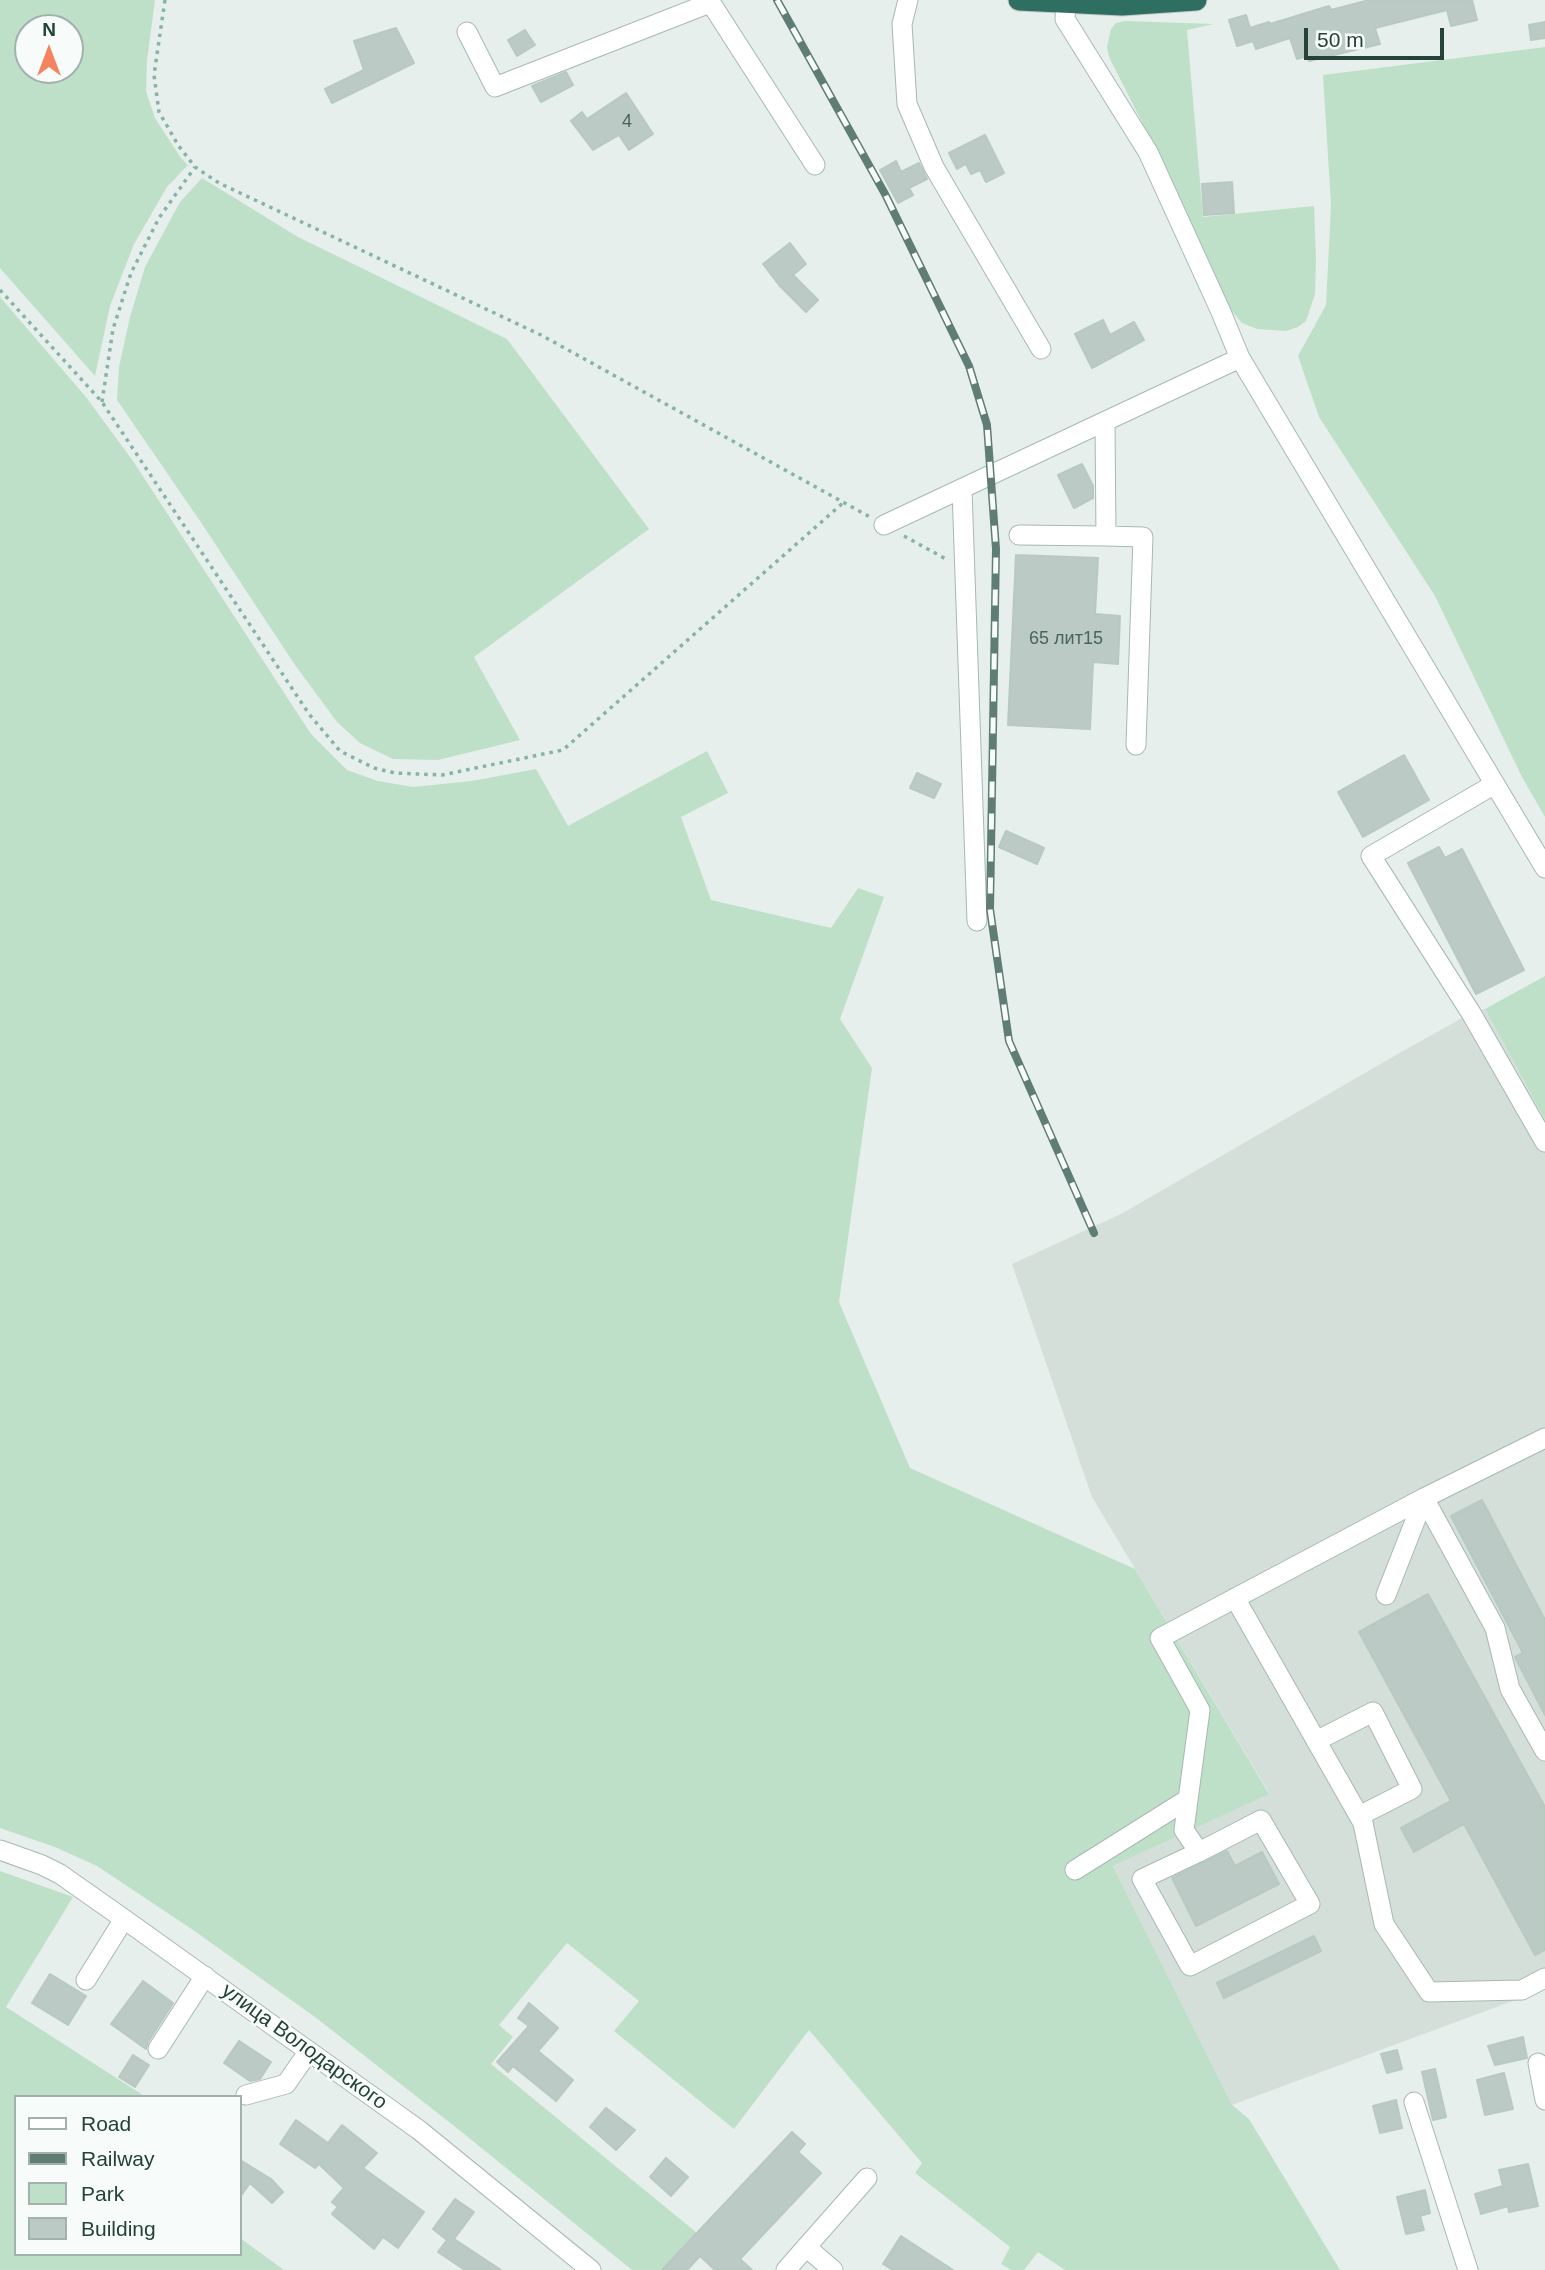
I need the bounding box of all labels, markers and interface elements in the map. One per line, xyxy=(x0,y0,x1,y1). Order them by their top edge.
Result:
north arrow xyxy=(14,14,84,84)
scale bar xyxy=(1307,14,1447,58)
text: N xyxy=(42,19,56,40)
text: 50 m xyxy=(1317,28,1364,51)
house number: 4 xyxy=(622,111,632,133)
house number: 65 лит15 xyxy=(1029,628,1103,650)
street label: улица Володарского xyxy=(216,1978,392,2116)
legend xyxy=(14,2095,242,2256)
text: Road xyxy=(81,2112,131,2135)
text: Railway xyxy=(81,2147,155,2170)
text: Park xyxy=(81,2182,124,2205)
text: Building xyxy=(81,2217,156,2240)

